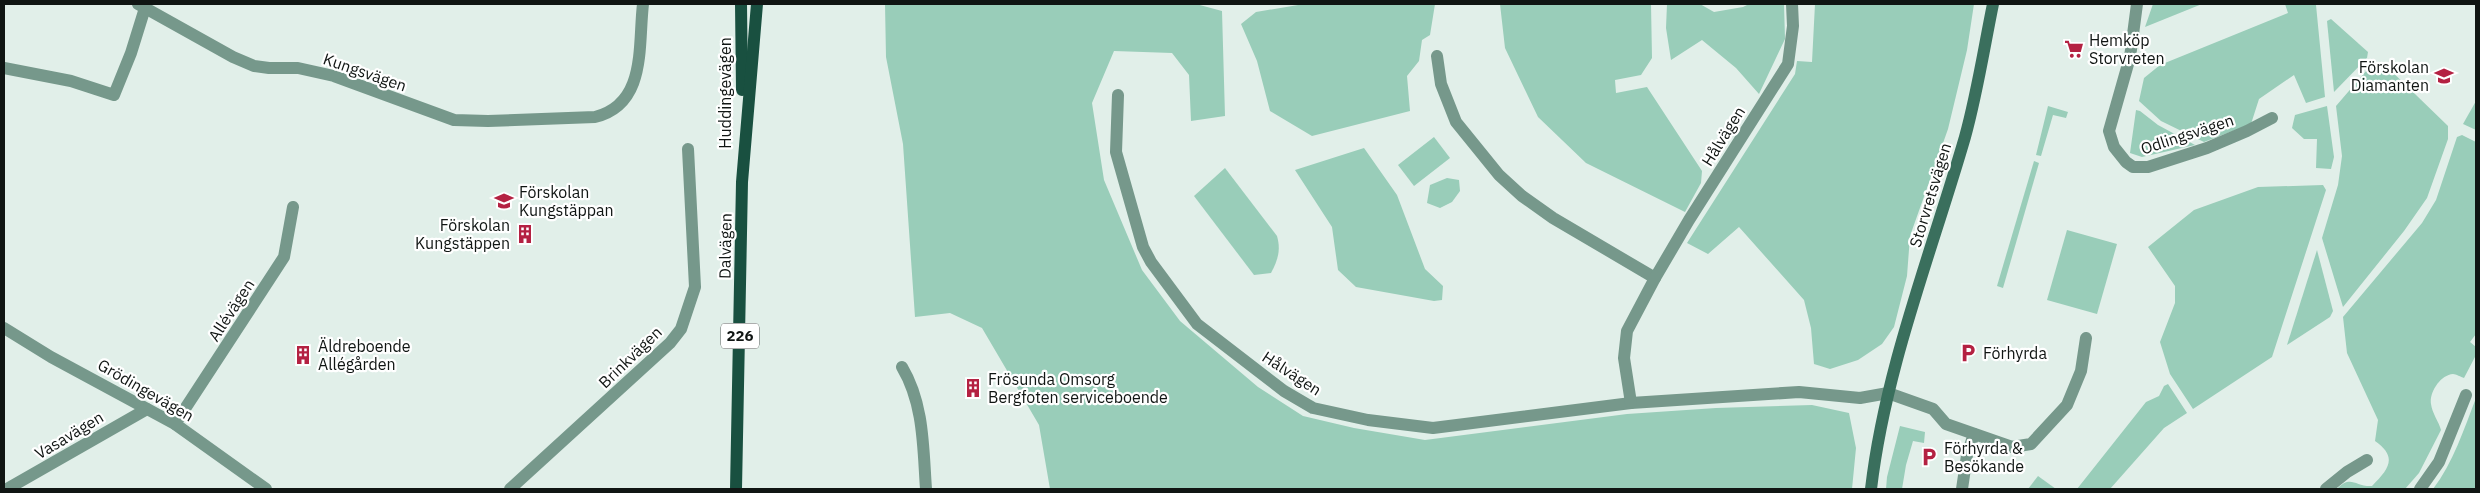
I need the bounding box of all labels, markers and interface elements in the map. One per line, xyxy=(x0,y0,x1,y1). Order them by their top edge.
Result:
place label: Hemköp Storvreten xyxy=(2089,30,2165,68)
street label: Huddingevägen xyxy=(715,37,735,149)
supermarket icon: Hemköp Storvreten xyxy=(2063,38,2085,60)
street label: Kungsvägen xyxy=(321,48,409,96)
place label: Förskolan Diamanten xyxy=(2351,57,2429,95)
school or university icon: Förskolan Diamanten xyxy=(2433,65,2455,87)
street label: Hålvägen xyxy=(1697,102,1749,170)
street label: Odlingsvägen xyxy=(2138,110,2236,158)
street label: Storvretsvägen xyxy=(1905,140,1955,250)
place label: Förskolan Kungstäppan xyxy=(519,182,614,220)
school or university icon: Förskolan Kungstäppan xyxy=(493,190,515,212)
street label: Dalvägen xyxy=(714,213,736,279)
place label: Förskolan Kungstäppen xyxy=(415,215,510,253)
building icon: Förskolan Kungstäppen xyxy=(514,223,536,245)
street label: Allévägen xyxy=(204,275,258,345)
street label: Brinkvägen xyxy=(594,322,666,392)
road number: 226 xyxy=(721,324,759,348)
place label: Äldreboende Allégården xyxy=(318,336,411,374)
parking icon: Förhyrda xyxy=(1957,342,1979,364)
place label: Förhyrda xyxy=(1983,343,2047,363)
building icon: Äldreboende Allégården xyxy=(292,344,314,366)
street label: Hålvägen xyxy=(1259,346,1325,400)
street label: Grödingevägen xyxy=(94,354,198,426)
place label: Frösunda Omsorg Bergfoten serviceboende xyxy=(988,369,1168,407)
building icon: Frösunda Omsorg Bergfoten serviceboende xyxy=(962,377,984,399)
street label: Vasavägen xyxy=(31,407,107,463)
place label: Förhyrda & Besökande xyxy=(1944,438,2024,476)
parking icon: Förhyrda & Besökande xyxy=(1918,446,1940,468)

